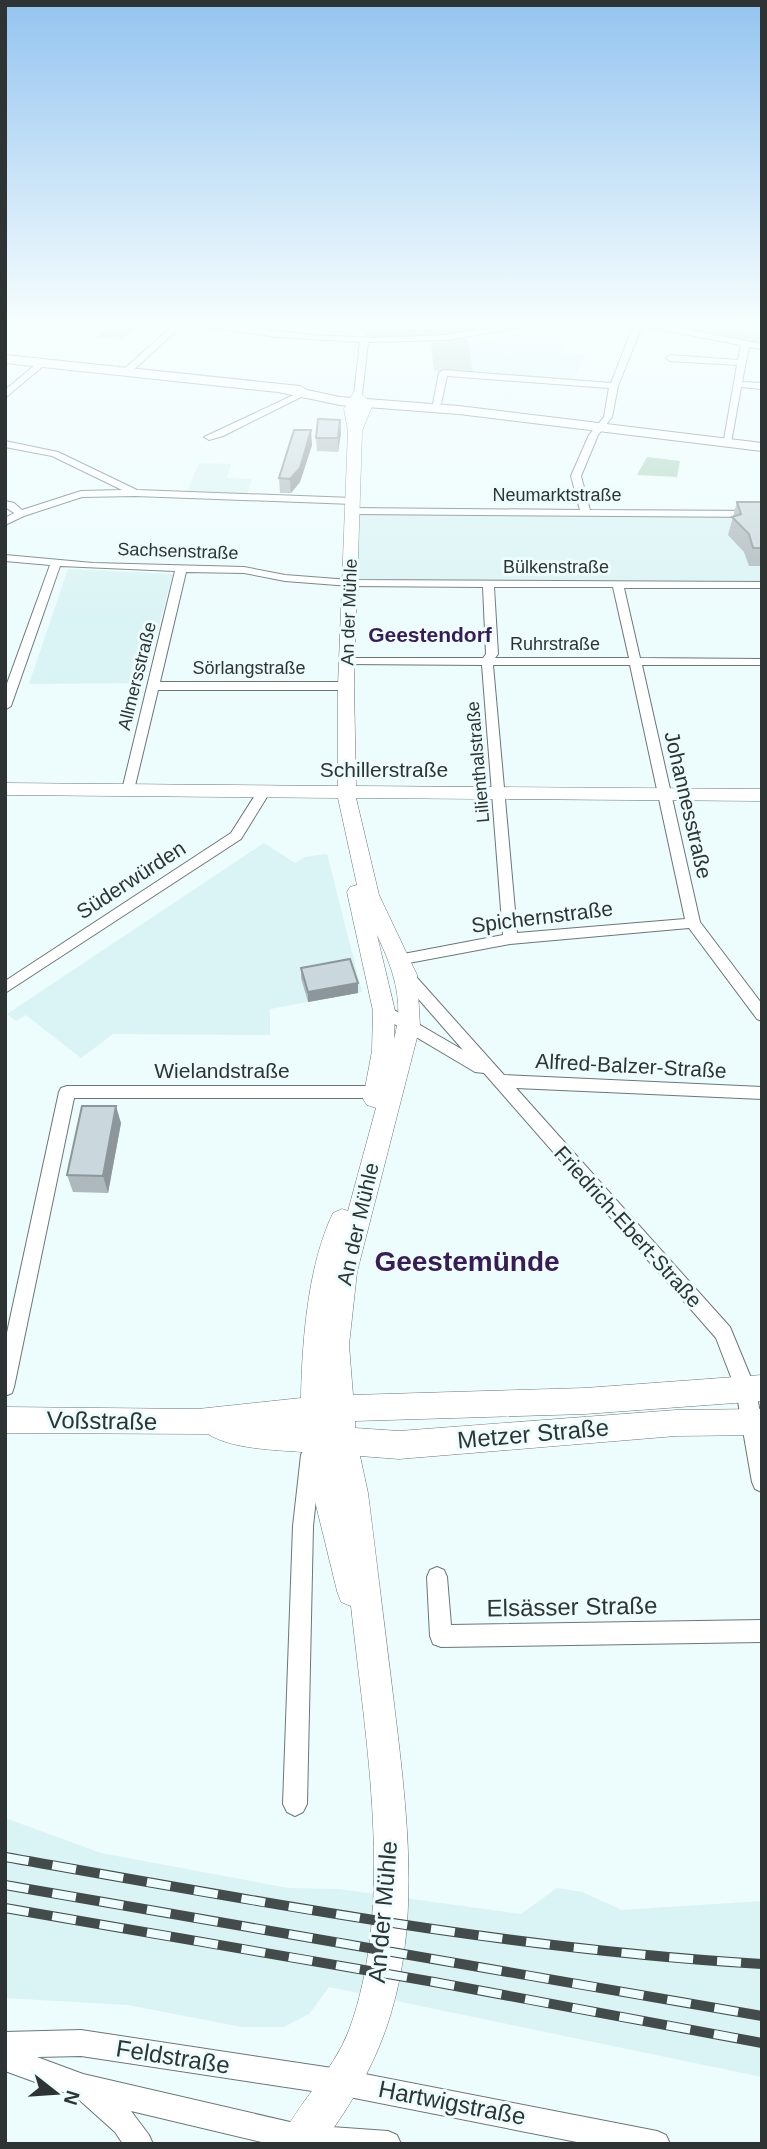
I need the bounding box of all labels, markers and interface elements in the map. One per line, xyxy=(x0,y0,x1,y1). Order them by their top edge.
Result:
street label: Neumarktstraße xyxy=(492,485,622,505)
street label: Sachsenstraße xyxy=(117,539,239,563)
street label: Bülkenstraße xyxy=(503,557,609,577)
street label: An der Mühle xyxy=(337,558,361,666)
street label: Allmersstraße xyxy=(114,620,160,732)
district label: Geestendorf xyxy=(368,623,493,646)
street label: Ruhrstraße xyxy=(510,634,600,654)
street label: Sörlangstraße xyxy=(192,658,306,678)
street label: Lilienthalstraße xyxy=(463,700,493,824)
street label: Johannesstraße xyxy=(660,729,717,881)
street label: Schillerstraße xyxy=(320,758,448,781)
street label: Süderwürden xyxy=(72,836,189,923)
street label: Spichernstraße xyxy=(470,896,614,937)
street label: Alfred-Balzer-Straße xyxy=(535,1049,727,1082)
street label: Wielandstraße xyxy=(154,1059,290,1082)
street label: Friedrich-Ebert-Straße xyxy=(550,1141,707,1312)
street label: An der Mühle xyxy=(332,1160,383,1287)
district label: Geestemünde xyxy=(374,1246,560,1277)
street label: Voßstraße xyxy=(46,1406,158,1435)
street label: Metzer Straße xyxy=(456,1413,610,1454)
street label: Elsässer Straße xyxy=(486,1592,658,1621)
street label: An der Mühle xyxy=(363,1840,402,1984)
street label: Feldstraße xyxy=(114,2034,232,2079)
north arrow xyxy=(21,2058,91,2128)
street label: Hartwigstraße xyxy=(376,2075,528,2130)
text: N xyxy=(60,2088,84,2107)

